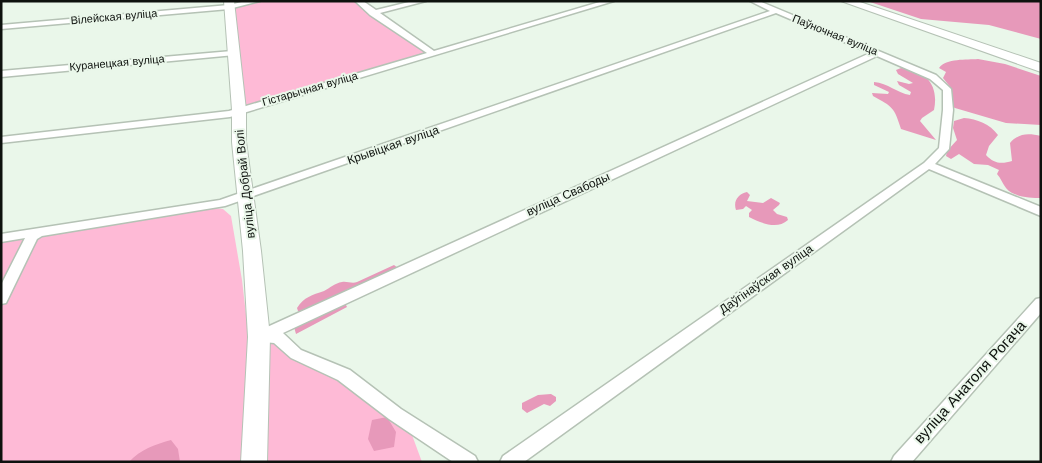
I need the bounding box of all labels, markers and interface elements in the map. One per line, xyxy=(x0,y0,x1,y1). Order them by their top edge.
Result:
street label: Вілейская вуліца xyxy=(70,7,159,27)
street label: Паўночная вуліца xyxy=(790,12,881,58)
street label: Куранецкая вуліца xyxy=(69,52,166,74)
street label: Гістарычная вуліца xyxy=(261,69,360,109)
street label: Крывіцкая вуліца xyxy=(345,123,441,167)
street label: вуліца Добрай Волі xyxy=(232,129,258,239)
street label: вуліца Свабоды xyxy=(524,169,612,219)
street label: Даўгінаўская вуліца xyxy=(717,241,816,317)
street label: вуліца Анатоля Рогача xyxy=(910,316,1030,447)

